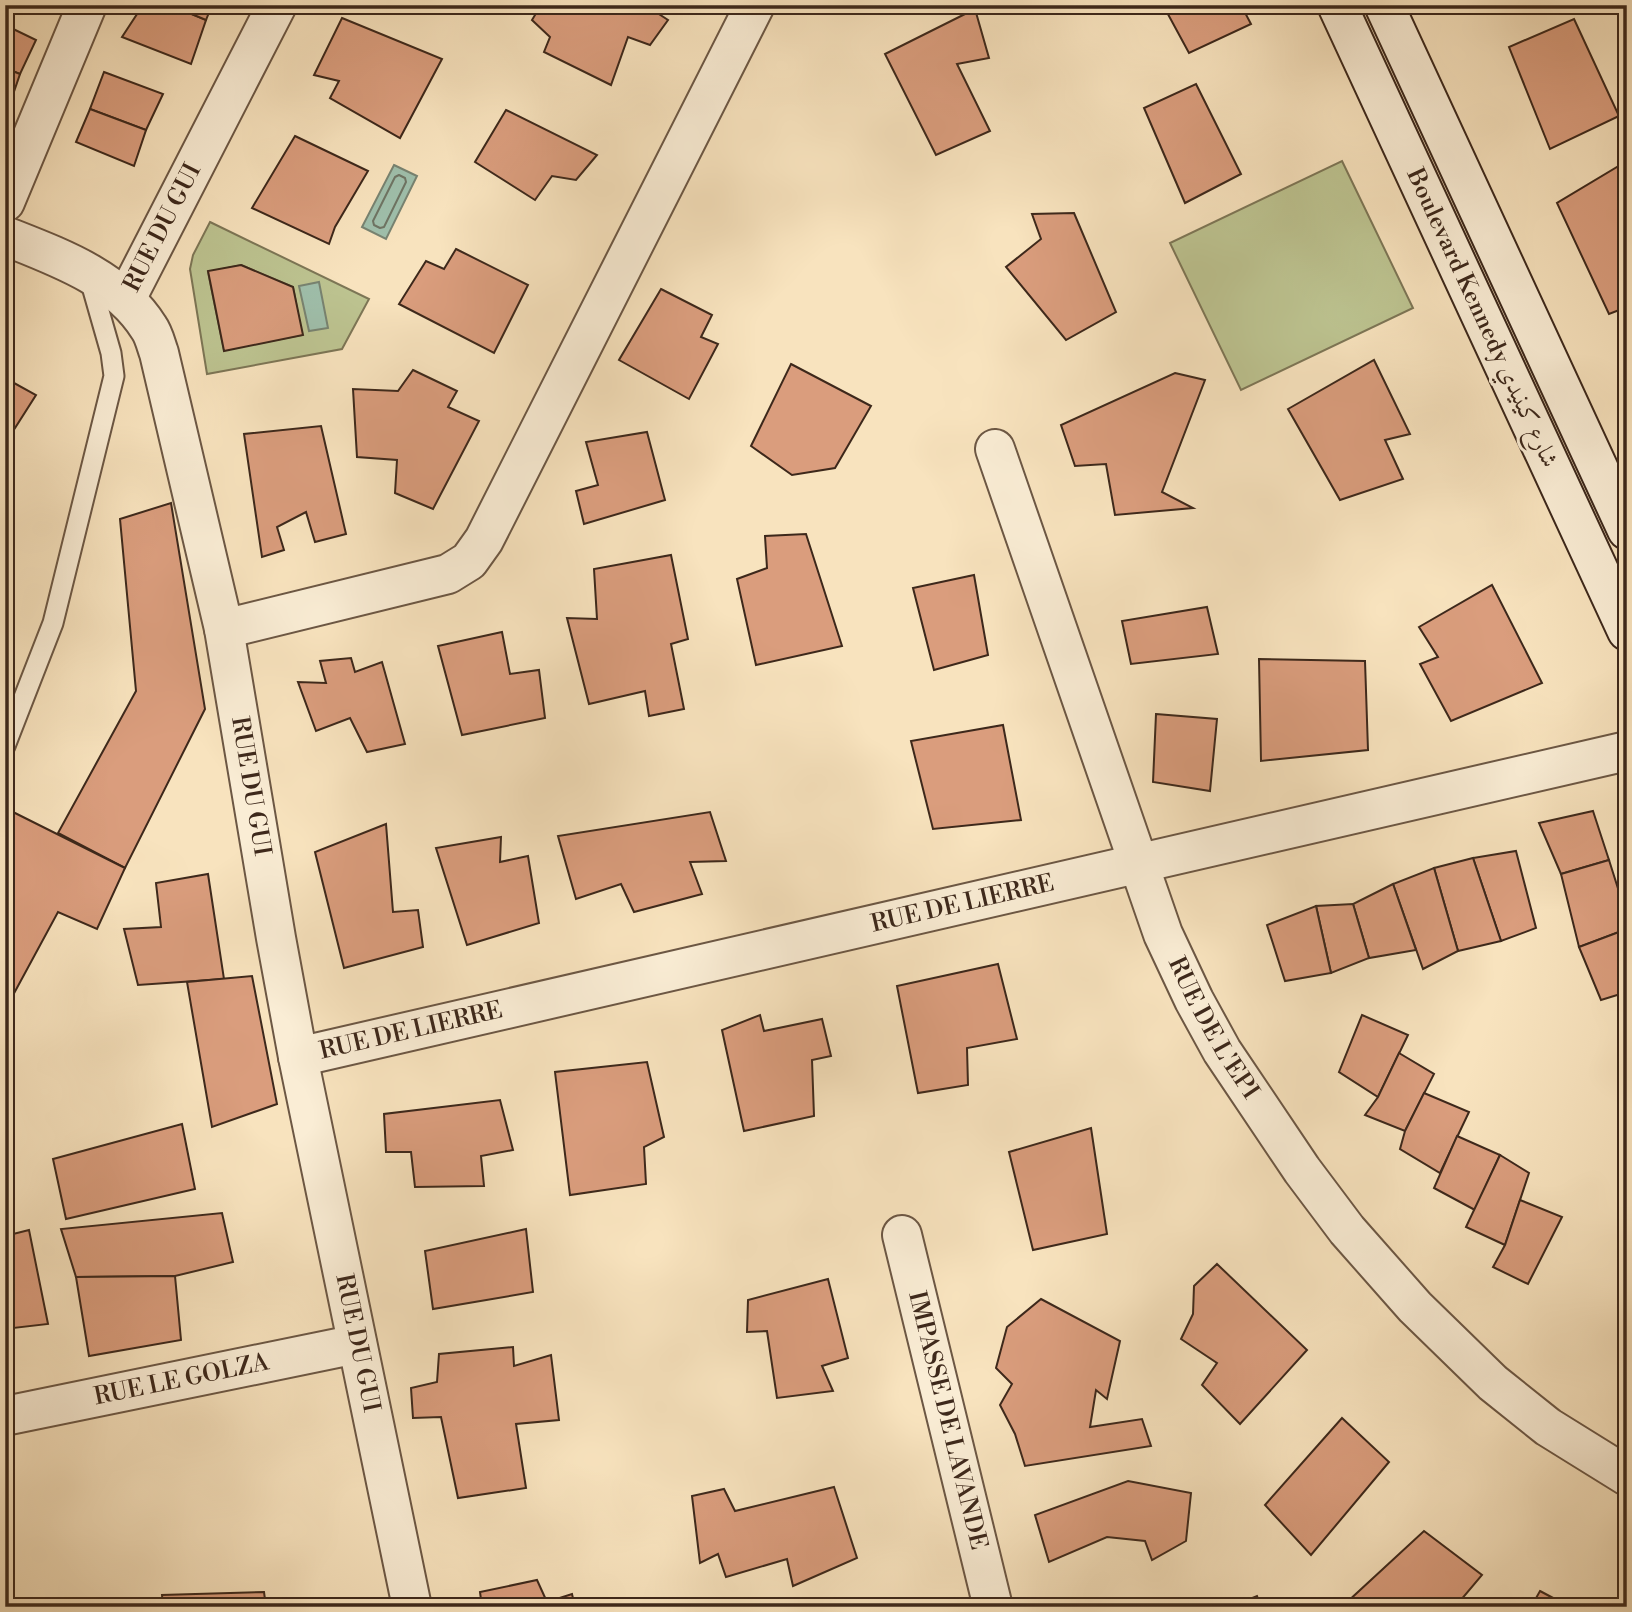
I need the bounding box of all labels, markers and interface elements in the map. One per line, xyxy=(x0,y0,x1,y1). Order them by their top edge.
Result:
street label: RUE DU GUI xyxy=(117,158,208,297)
street label: Boulevard Kennedy شارع كينيدي xyxy=(1395,163,1565,474)
street label: RUE DU GUI xyxy=(224,714,277,858)
street label: RUE DE LIERRE xyxy=(868,868,1057,940)
street label: RUE DE L'EPI xyxy=(1161,952,1265,1105)
street label: RUE DE LIERRE xyxy=(317,995,505,1067)
street label: RUE DU GUI xyxy=(328,1271,386,1415)
street label: IMPASSE DE LAVANDE xyxy=(901,1288,993,1553)
street label: RUE LE GOLZA xyxy=(91,1347,272,1412)

